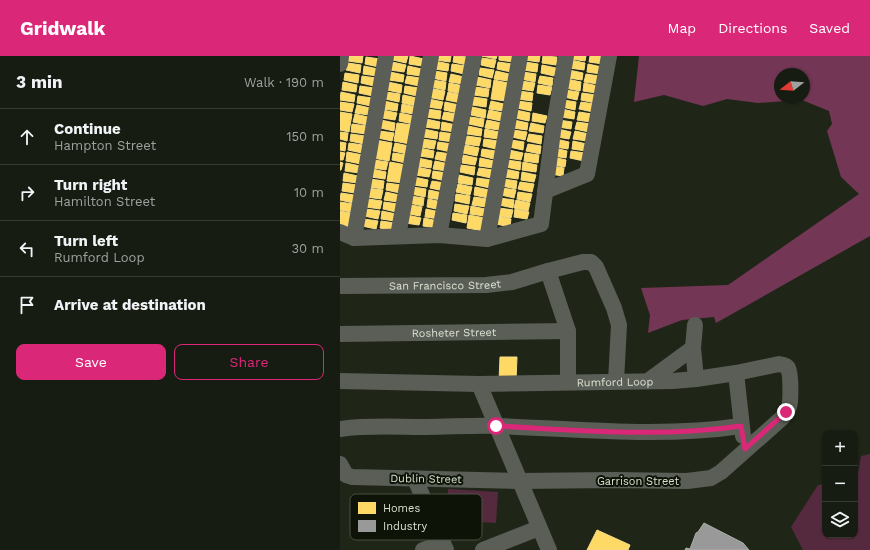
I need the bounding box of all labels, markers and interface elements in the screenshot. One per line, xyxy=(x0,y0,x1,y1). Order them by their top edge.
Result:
text: Gridwalk xyxy=(20,17,105,40)
text: Map xyxy=(668,20,696,36)
text: Directions xyxy=(718,20,787,36)
text: Saved xyxy=(809,20,850,36)
north arrow xyxy=(774,68,810,104)
text: 3 min xyxy=(16,72,62,92)
text: Walk · 190 m xyxy=(244,75,324,90)
text: Continue xyxy=(54,120,121,138)
icon: ahead xyxy=(16,126,38,148)
text: 150 m xyxy=(286,129,324,144)
text: Hampton Street xyxy=(54,138,156,153)
text: Turn right xyxy=(54,176,127,194)
icon: right xyxy=(16,182,38,204)
text: 10 m xyxy=(294,185,324,200)
text: Hamilton Street xyxy=(54,194,155,209)
text: Turn left xyxy=(54,232,118,250)
icon: left xyxy=(16,238,38,260)
text: 30 m xyxy=(292,241,324,256)
text: Rumford Loop xyxy=(54,250,145,265)
street label: San Francisco Street xyxy=(389,277,502,292)
icon: arrive xyxy=(16,294,38,316)
text: Arrive at destination xyxy=(54,296,206,314)
street label: Rosheter Street xyxy=(412,325,497,340)
button: Save xyxy=(16,344,166,380)
button: Share xyxy=(174,344,324,380)
street label: Rumford Loop xyxy=(576,375,654,389)
route end xyxy=(777,403,795,421)
route start xyxy=(487,417,505,435)
map controls xyxy=(822,430,858,538)
button: + xyxy=(822,430,858,466)
button: − xyxy=(822,466,858,502)
street label: Dublin Street xyxy=(390,472,462,486)
street label: Garrison Street xyxy=(597,475,679,488)
legend xyxy=(350,494,482,540)
text: Homes xyxy=(383,502,420,515)
button: layers xyxy=(822,502,858,538)
text: Industry xyxy=(383,520,428,533)

